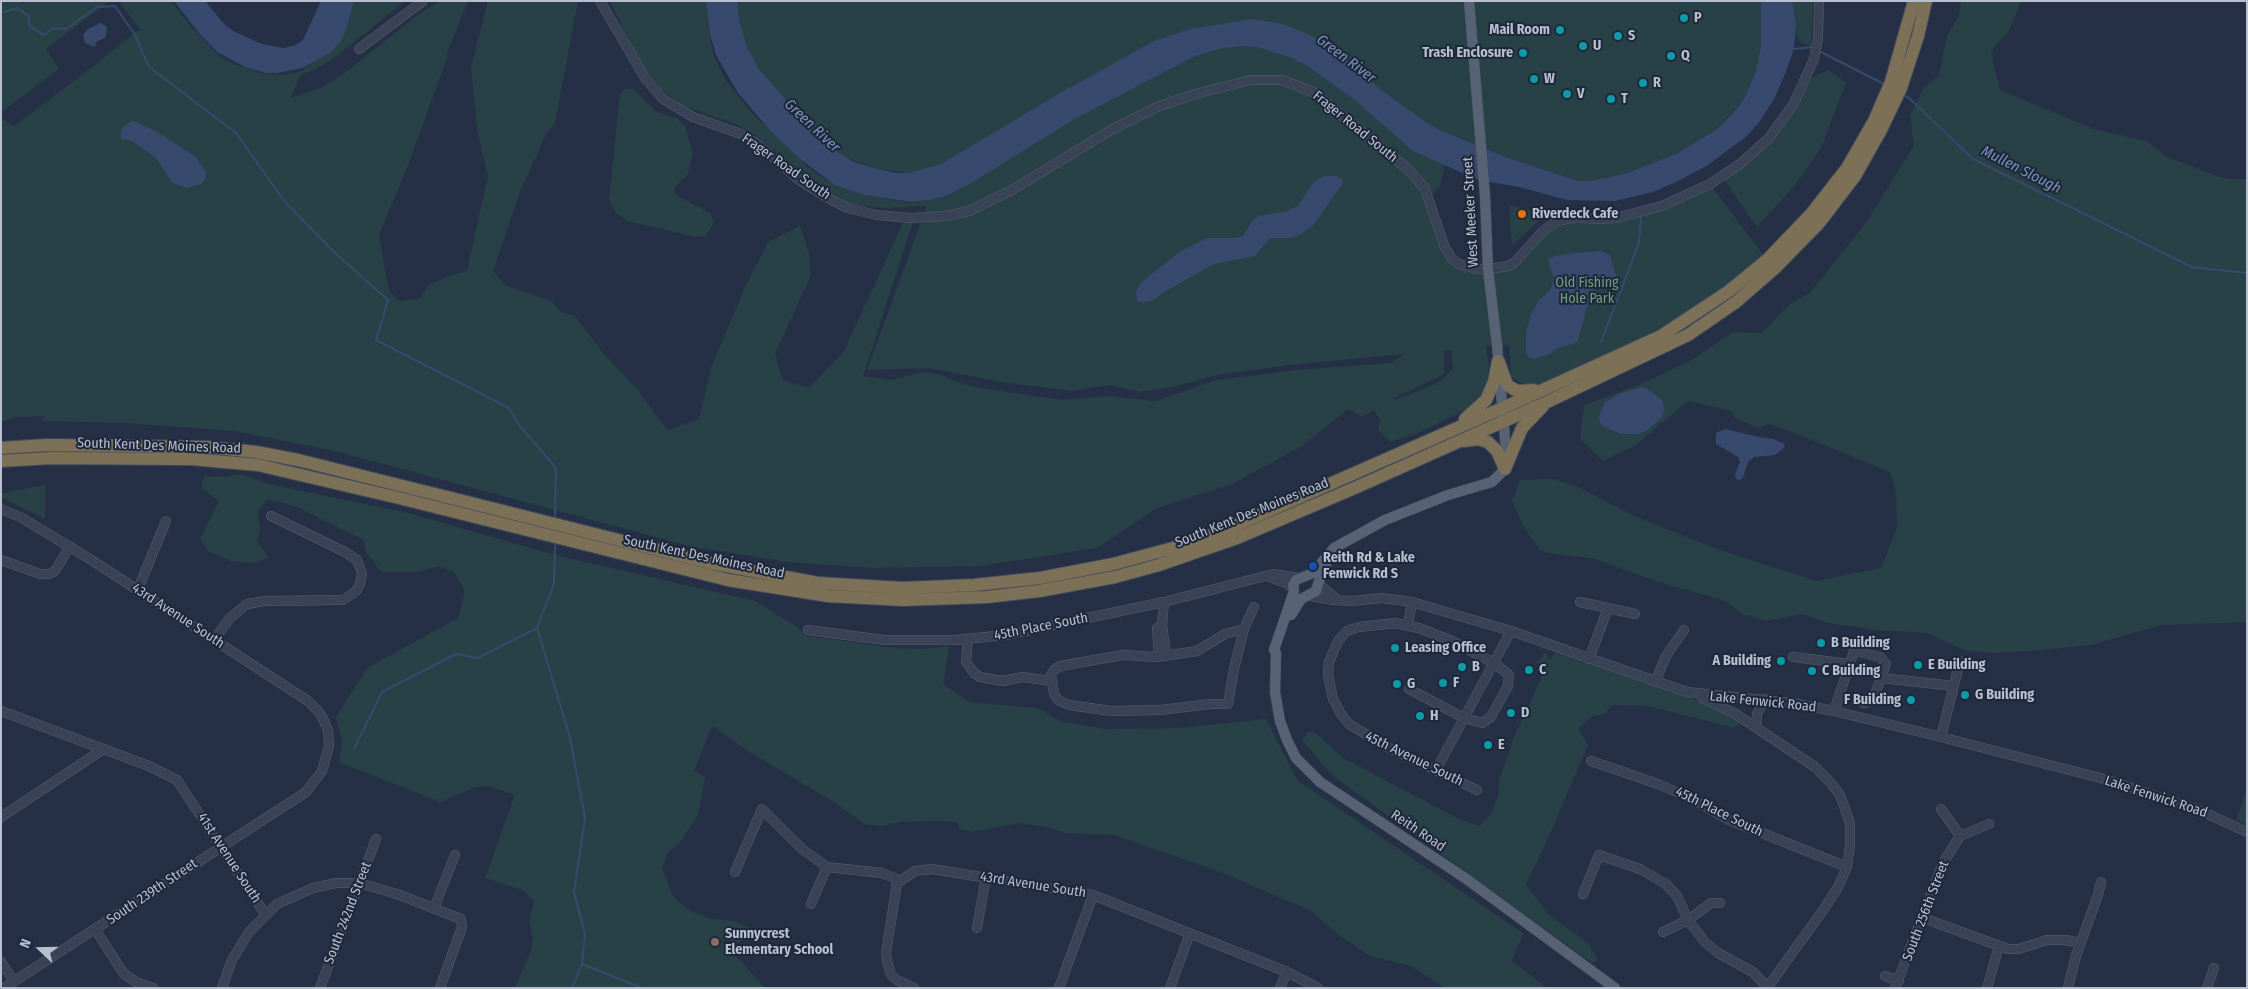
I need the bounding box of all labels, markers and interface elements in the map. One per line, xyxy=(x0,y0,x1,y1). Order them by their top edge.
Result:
place label: P xyxy=(1694,10,1702,26)
marker: P xyxy=(1678,12,1690,24)
place label: Mail Room xyxy=(1489,22,1550,38)
marker: Mail Room xyxy=(1554,24,1566,36)
place label: S xyxy=(1628,28,1635,44)
marker: S xyxy=(1612,30,1624,42)
water label: Green River xyxy=(1313,31,1379,87)
place label: U xyxy=(1593,38,1601,54)
marker: U xyxy=(1577,40,1589,52)
place label: Trash Enclosure xyxy=(1422,45,1513,61)
marker: Trash Enclosure xyxy=(1517,47,1529,59)
place label: Q xyxy=(1681,48,1690,64)
marker: Q xyxy=(1665,50,1677,62)
place label: W xyxy=(1544,71,1555,87)
marker: W xyxy=(1528,73,1540,85)
place label: R xyxy=(1653,75,1661,91)
marker: R xyxy=(1637,77,1649,89)
place label: V xyxy=(1577,86,1584,102)
street label: Frager Road South xyxy=(1309,88,1401,166)
marker: V xyxy=(1561,88,1573,100)
place label: T xyxy=(1621,91,1628,107)
marker: T xyxy=(1605,93,1617,105)
water label: Green River xyxy=(780,96,844,156)
street label: Frager Road South xyxy=(739,130,833,204)
water label: Mullen Slough xyxy=(1978,142,2064,198)
street label: West Meeker Street xyxy=(1460,156,1482,268)
place label: Riverdeck Cafe xyxy=(1532,206,1618,222)
marker: Riverdeck Cafe xyxy=(1516,208,1528,220)
park label: Old Fishing Hole Park xyxy=(1555,275,1619,308)
street label: South Kent Des Moines Road xyxy=(77,435,241,457)
street label: South Kent Des Moines Road xyxy=(1173,474,1331,552)
street label: South Kent Des Moines Road xyxy=(622,532,786,582)
place label: Reith Rd & Lake Fenwick Rd S xyxy=(1323,550,1415,582)
marker: Reith Rd & Lake Fenwick Rd S xyxy=(1307,560,1319,572)
street label: 43rd Avenue South xyxy=(129,580,227,652)
street label: 45th Place South xyxy=(993,610,1089,644)
place label: B Building xyxy=(1831,635,1890,651)
marker: B Building xyxy=(1815,637,1827,649)
place label: Leasing Office xyxy=(1405,640,1486,656)
marker: Leasing Office xyxy=(1389,642,1401,654)
place label: A Building xyxy=(1712,653,1771,669)
marker: A Building xyxy=(1775,655,1787,667)
place label: E Building xyxy=(1928,657,1986,673)
place label: B xyxy=(1472,659,1480,675)
marker: E Building xyxy=(1912,659,1924,671)
marker: B xyxy=(1456,661,1468,673)
place label: C xyxy=(1539,662,1546,678)
place label: C Building xyxy=(1822,663,1880,679)
marker: C xyxy=(1523,664,1535,676)
marker: C Building xyxy=(1806,665,1818,677)
place label: F xyxy=(1453,675,1459,691)
place label: G xyxy=(1407,676,1415,692)
marker: F xyxy=(1437,677,1449,689)
marker: G xyxy=(1391,678,1403,690)
place label: G Building xyxy=(1975,687,2034,703)
street label: Lake Fenwick Road xyxy=(1709,688,1817,716)
marker: G Building xyxy=(1959,689,1971,701)
place label: F Building xyxy=(1844,692,1901,708)
marker: F Building xyxy=(1905,694,1917,706)
place label: D xyxy=(1521,705,1529,721)
marker: D xyxy=(1505,707,1517,719)
place label: H xyxy=(1430,708,1438,724)
marker: H xyxy=(1414,710,1426,722)
street label: 45th Avenue South xyxy=(1362,728,1466,790)
place label: E xyxy=(1498,737,1505,753)
marker: E xyxy=(1482,739,1494,751)
street label: Lake Fenwick Road xyxy=(2103,772,2209,822)
street label: 45th Place South xyxy=(1672,784,1766,840)
street label: Reith Road xyxy=(1388,807,1448,855)
street label: 41st Avenue South xyxy=(194,810,264,906)
street label: South 239th Street xyxy=(104,855,200,929)
street label: South 256th Street xyxy=(1899,858,1953,964)
street label: South 242nd Street xyxy=(321,860,375,966)
street label: 43rd Avenue South xyxy=(979,868,1087,902)
north arrow xyxy=(15,924,65,974)
place label: Sunnycrest Elementary School xyxy=(725,926,833,959)
text: N xyxy=(16,936,35,950)
marker: Sunnycrest Elementary School xyxy=(709,936,721,948)

